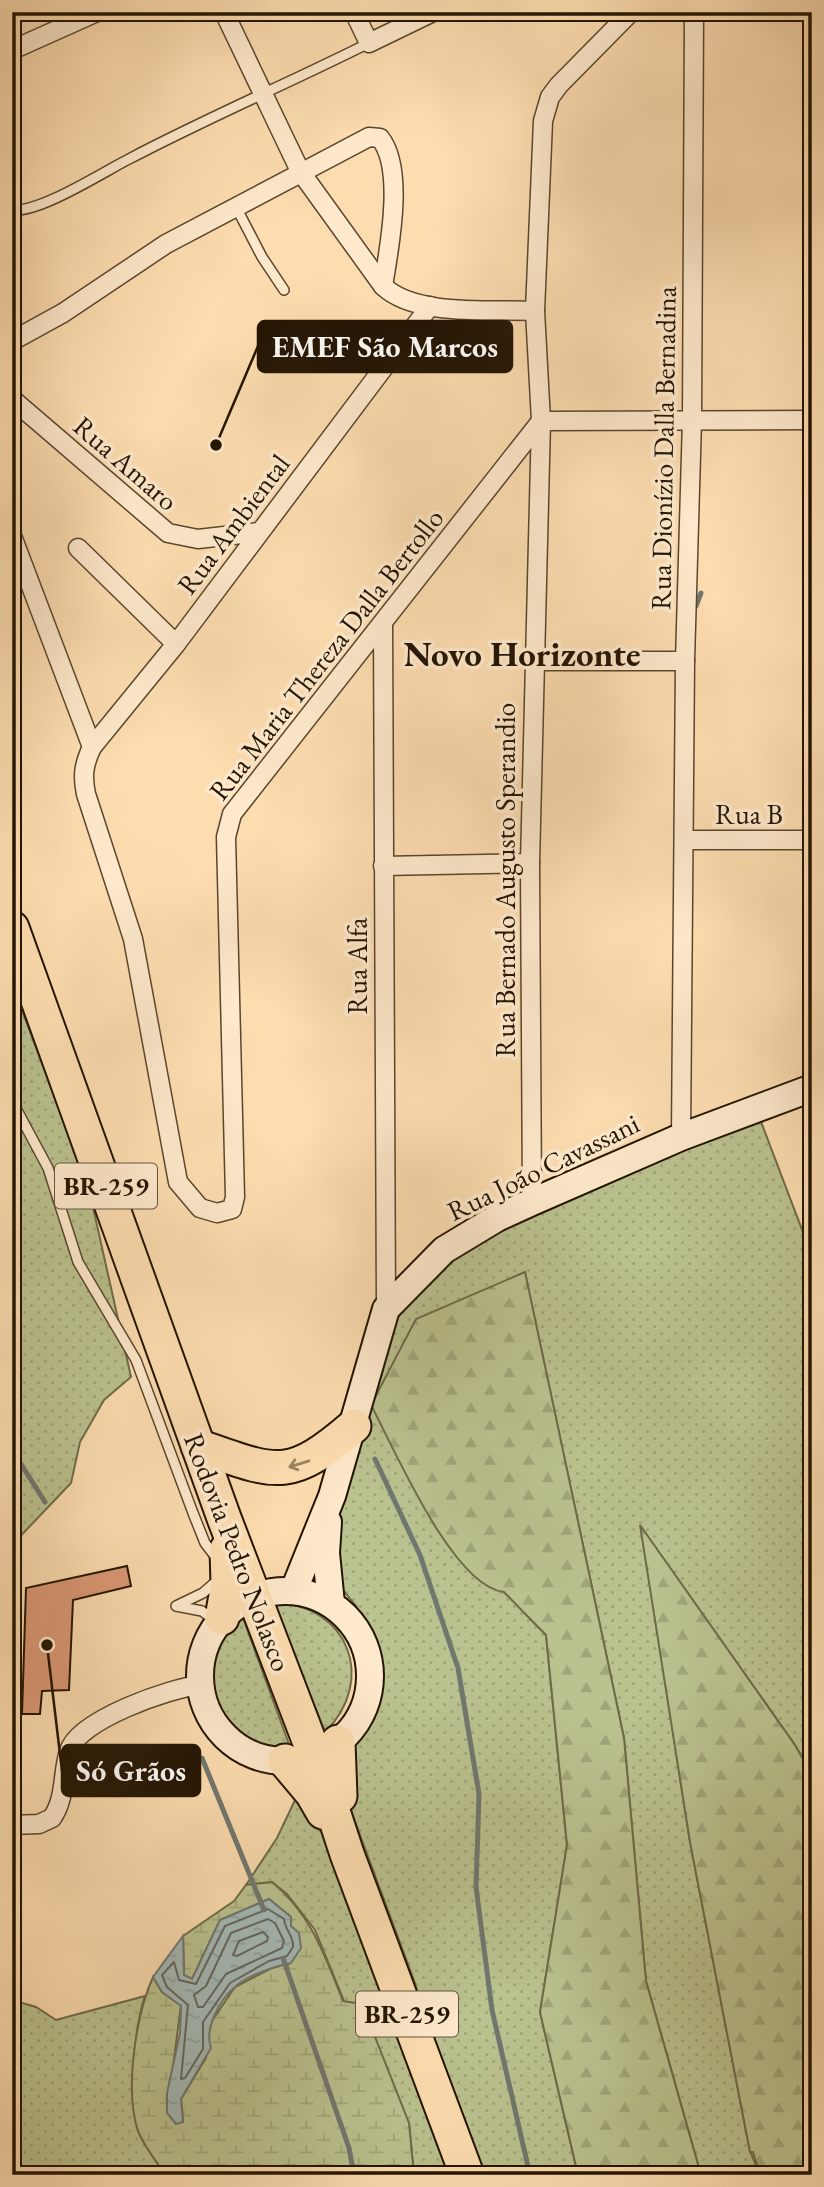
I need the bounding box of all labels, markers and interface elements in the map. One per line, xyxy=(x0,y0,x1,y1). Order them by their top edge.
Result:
street label: Rua Dionízio Dalla Bernadina xyxy=(642,285,684,610)
callout: EMEF São Marcos xyxy=(258,321,512,372)
text: EMEF São Marcos xyxy=(272,327,498,366)
street label: Rua Amaro xyxy=(66,408,186,518)
street label: Rua Ambiental xyxy=(169,447,298,601)
street label: Rua Maria Thereza Dalla Bertollo xyxy=(201,501,451,807)
district label: Novo Horizonte xyxy=(403,631,641,676)
street label: Rua Bernado Augusto Sperandio xyxy=(487,703,523,1057)
street label: Rua B xyxy=(715,796,783,832)
street label: Rua Alfa xyxy=(339,917,375,1014)
street label: Rua João Cavassani xyxy=(441,1105,645,1229)
road number: BR-259 xyxy=(55,1163,157,1208)
street label: Rodovia Pedro Nolasco xyxy=(176,1428,300,1676)
one-way arrow xyxy=(288,1458,310,1471)
callout: Só Grãos xyxy=(62,1745,200,1796)
text: Só Grãos xyxy=(76,1751,186,1790)
road number: BR-259 xyxy=(356,1992,458,2036)

